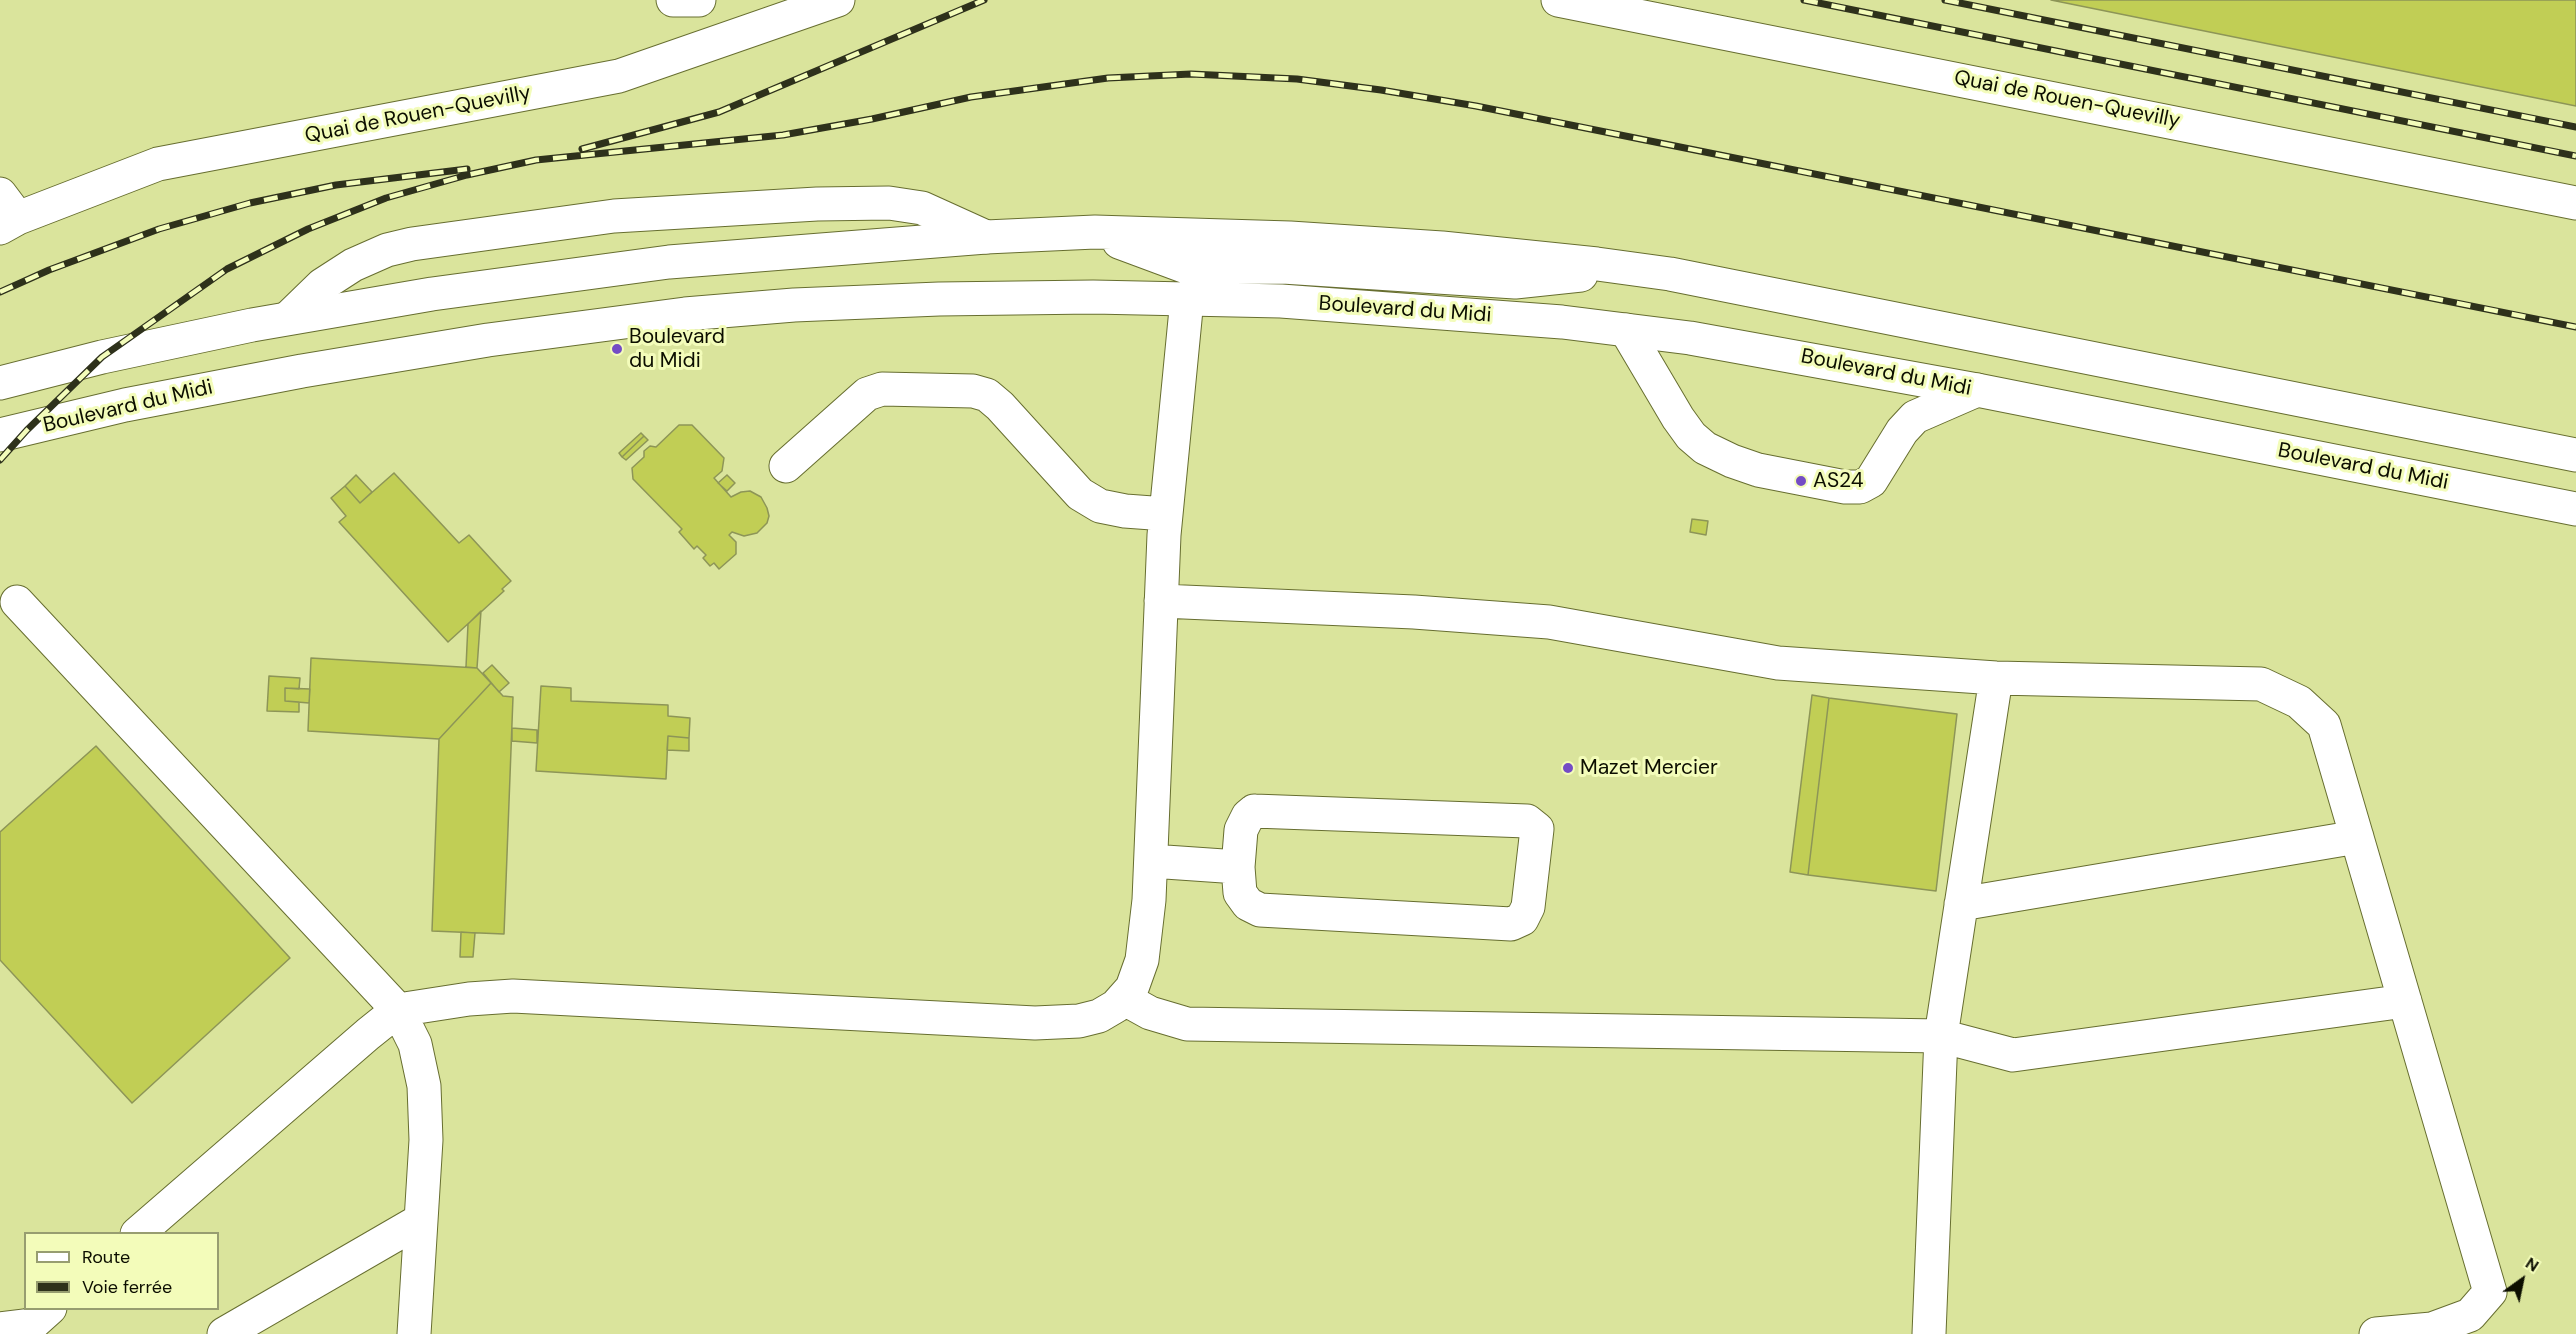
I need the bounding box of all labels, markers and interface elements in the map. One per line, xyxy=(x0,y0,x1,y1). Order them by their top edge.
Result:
street label: Quai de Rouen-Quevilly xyxy=(1952,66,2182,134)
street label: Quai de Rouen-Quevilly xyxy=(303,81,533,149)
street label: Boulevard du Midi xyxy=(1318,291,1492,329)
place label: Boulevard du Midi xyxy=(629,324,725,374)
marker: Boulevard du Midi xyxy=(610,342,624,356)
street label: Boulevard du Midi xyxy=(1799,344,1973,402)
street label: Boulevard du Midi xyxy=(41,375,215,439)
street label: Boulevard du Midi xyxy=(2276,438,2450,496)
place label: AS24 xyxy=(1813,468,1864,494)
marker: AS24 xyxy=(1794,474,1808,488)
place label: Mazet Mercier xyxy=(1580,755,1718,781)
marker: Mazet Mercier xyxy=(1561,761,1575,775)
legend xyxy=(24,1232,219,1310)
text: Route xyxy=(82,1245,130,1269)
north arrow xyxy=(2492,1250,2552,1310)
text: N xyxy=(2521,1252,2543,1276)
text: Voie ferrée xyxy=(82,1275,172,1299)

